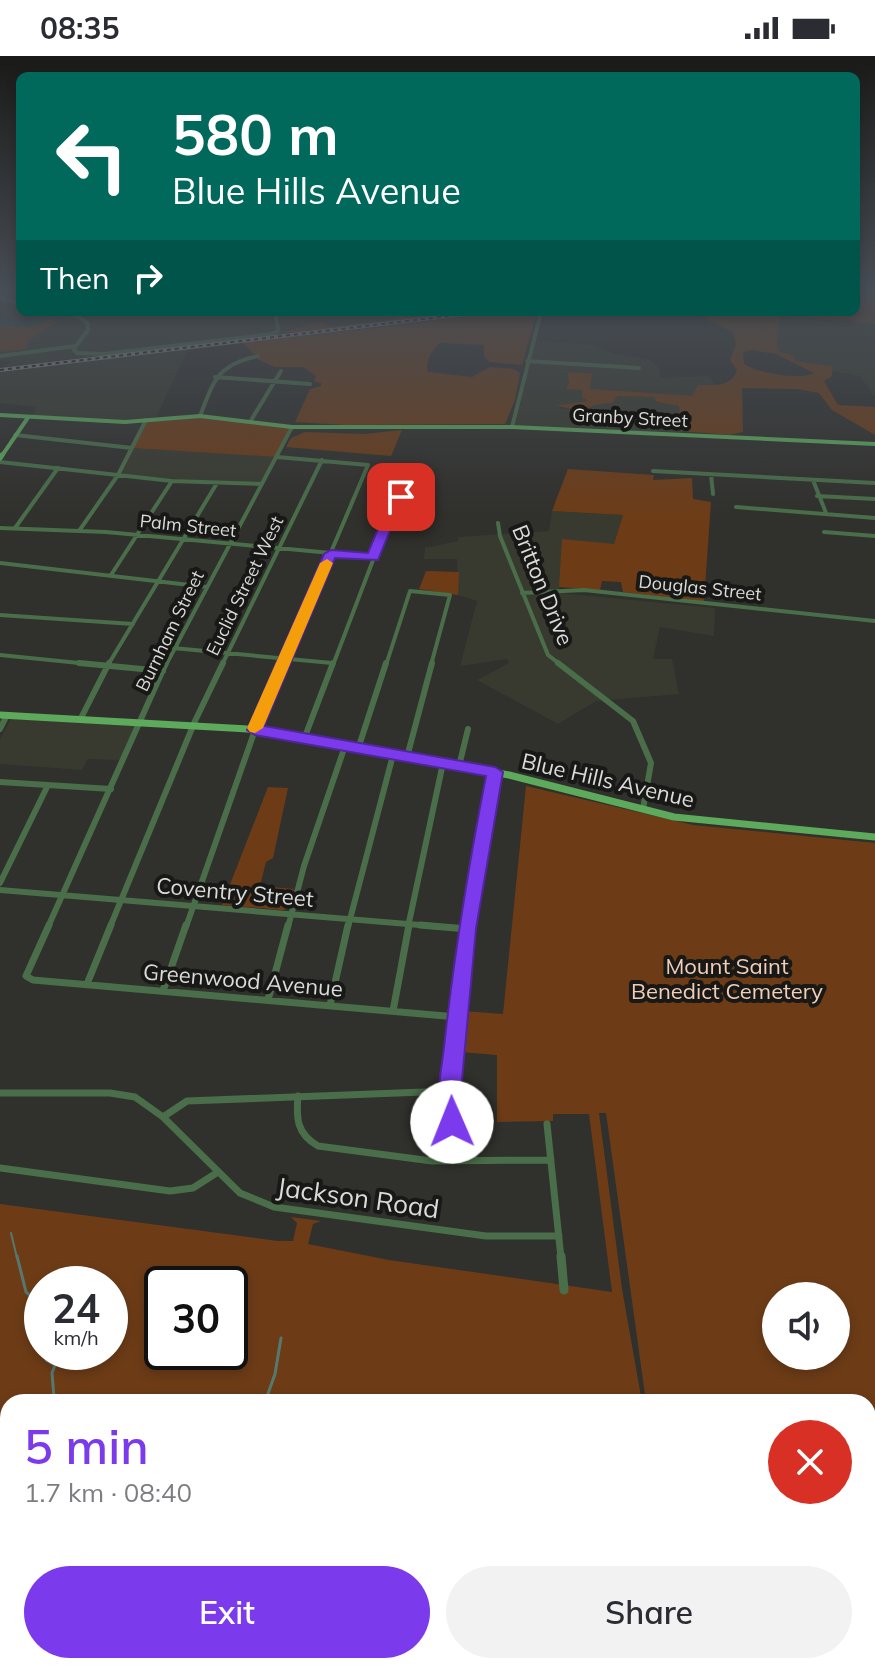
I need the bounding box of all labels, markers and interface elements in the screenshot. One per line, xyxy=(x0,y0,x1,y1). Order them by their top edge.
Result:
text: 08:35 xyxy=(40,9,119,47)
text: 580 m xyxy=(172,99,339,169)
icon: left xyxy=(40,104,144,208)
text: Blue Hills Avenue xyxy=(172,168,461,213)
icon: right xyxy=(126,256,170,300)
text: Then xyxy=(40,259,110,297)
street label: Granby Street xyxy=(572,403,688,432)
pin xyxy=(367,463,435,531)
icon: arrive xyxy=(379,475,423,519)
street label: Palm Street xyxy=(139,509,237,542)
street label: Euclid Street West xyxy=(201,512,288,659)
street label: Britton Drive xyxy=(506,521,580,649)
street label: Burnham Street xyxy=(130,567,209,695)
street label: Douglas Street xyxy=(637,570,763,605)
street label: Blue Hills Avenue xyxy=(519,747,697,813)
street label: Coventry Street xyxy=(155,871,315,913)
park label: Mount Saint Benedict Cemetery xyxy=(631,952,823,1005)
street label: Greenwood Avenue xyxy=(142,957,344,1003)
position arrow xyxy=(410,1080,494,1164)
street label: Jackson Road xyxy=(275,1170,441,1225)
speed limit sign: 30 xyxy=(144,1266,248,1370)
map controls xyxy=(762,1282,850,1370)
button: sound xyxy=(762,1282,850,1370)
text: 24 xyxy=(52,1283,100,1333)
text: km/h xyxy=(53,1325,99,1350)
text: 5 min xyxy=(24,1416,149,1476)
button: close xyxy=(768,1420,852,1504)
text: 1.7 km · 08:40 xyxy=(24,1476,192,1509)
button: Exit xyxy=(24,1566,430,1658)
button: Share xyxy=(446,1566,852,1658)

